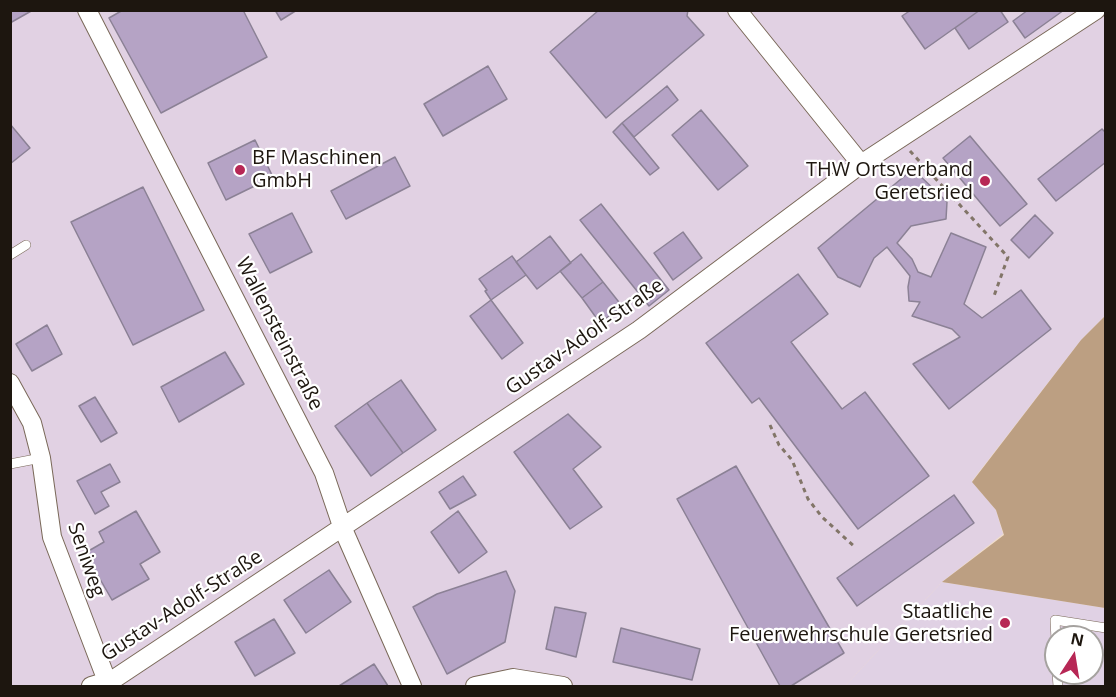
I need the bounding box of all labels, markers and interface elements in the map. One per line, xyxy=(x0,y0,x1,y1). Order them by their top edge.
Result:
place label: BF Maschinen GmbH xyxy=(252,146,382,193)
place label: THW Ortsverband Geretsried xyxy=(806,158,973,205)
marker: BF Maschinen GmbH xyxy=(233,163,247,177)
marker: THW Ortsverband Geretsried xyxy=(978,174,992,188)
street label: Wallensteinstraße xyxy=(230,254,328,414)
street label: Gustav-Adolf-Straße xyxy=(501,273,669,401)
street label: Seniweg xyxy=(62,520,110,600)
street label: Gustav-Adolf-Straße xyxy=(97,545,267,667)
place label: Staatliche Feuerwehrschule Geretsried xyxy=(729,600,993,647)
marker: Staatliche Feuerwehrschule Geretsried xyxy=(998,616,1012,630)
north arrow xyxy=(1044,625,1104,685)
text: N xyxy=(1069,627,1086,651)

